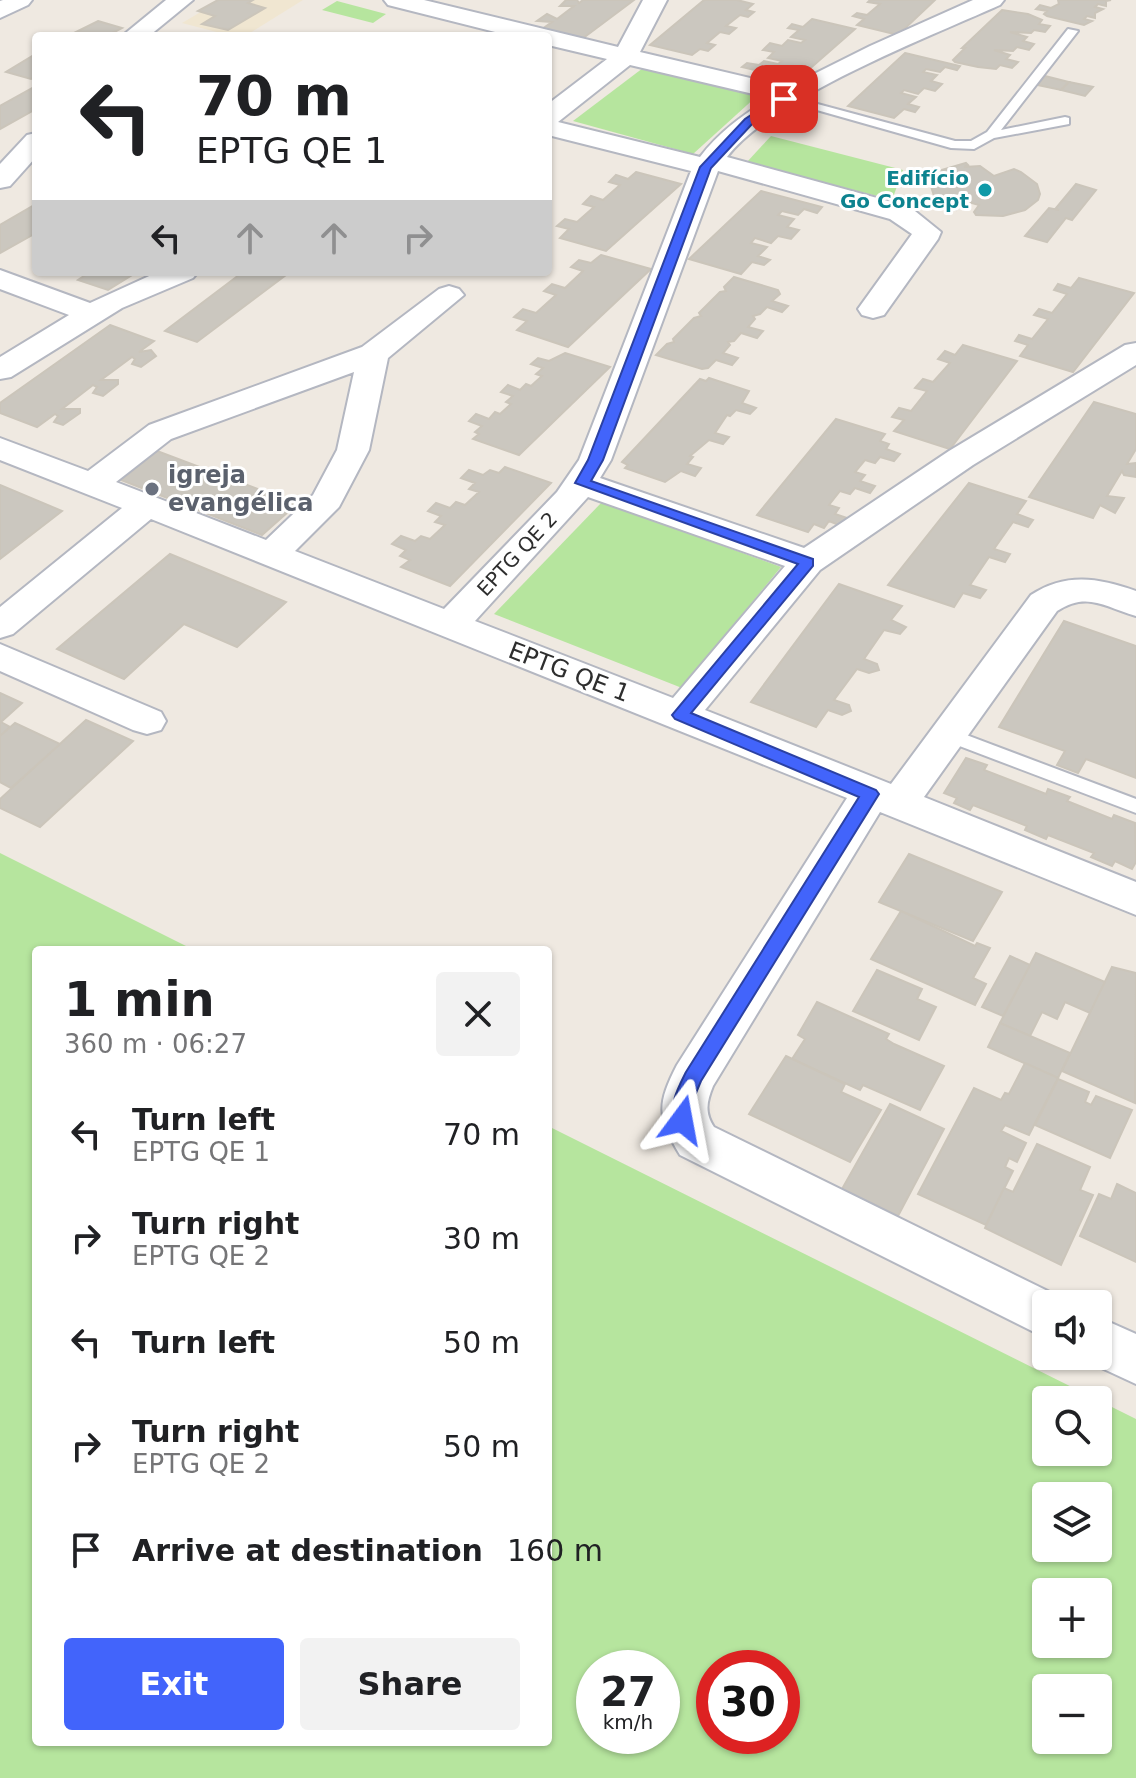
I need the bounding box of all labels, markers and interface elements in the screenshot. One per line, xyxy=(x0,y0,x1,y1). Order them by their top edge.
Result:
text: 70 m xyxy=(196,63,352,128)
icon: left xyxy=(64,64,168,168)
pin xyxy=(750,65,818,133)
icon: arrive xyxy=(762,77,806,121)
text: EPTG QE 1 xyxy=(196,130,387,171)
place label: Edifício Go Concept xyxy=(840,166,969,213)
marker: Edifício Go Concept xyxy=(976,181,994,199)
icon: left xyxy=(144,216,188,260)
icon: ahead xyxy=(228,216,272,260)
icon: ahead xyxy=(312,216,356,260)
icon: right xyxy=(396,216,440,260)
place label: igreja evangélica xyxy=(168,461,314,517)
marker: igreja evangélica xyxy=(143,480,161,498)
street label: EPTG QE 2 xyxy=(472,507,562,601)
street label: EPTG QE 1 xyxy=(504,636,634,708)
text: 1 min xyxy=(64,971,215,1027)
button: close xyxy=(436,972,520,1056)
text: 360 m · 06:27 xyxy=(64,1029,247,1059)
position arrow xyxy=(640,1078,724,1162)
text: Turn left xyxy=(132,1102,275,1137)
icon: left xyxy=(64,1112,108,1156)
text: 70 m xyxy=(443,1117,520,1152)
text: EPTG QE 1 xyxy=(132,1137,270,1167)
text: Turn right xyxy=(132,1206,299,1241)
icon: right xyxy=(64,1216,108,1260)
text: 30 m xyxy=(443,1221,520,1256)
text: EPTG QE 2 xyxy=(132,1241,270,1271)
map controls xyxy=(1032,1290,1112,1754)
button: sound xyxy=(1032,1290,1112,1370)
icon: left xyxy=(64,1320,108,1364)
text: Turn left xyxy=(132,1325,275,1360)
text: 50 m xyxy=(443,1325,520,1360)
button: search xyxy=(1032,1386,1112,1466)
text: Turn right xyxy=(132,1414,299,1449)
icon: right xyxy=(64,1424,108,1468)
text: 50 m xyxy=(443,1429,520,1464)
text: EPTG QE 2 xyxy=(132,1449,270,1479)
button: layers xyxy=(1032,1482,1112,1562)
icon: arrive xyxy=(64,1528,108,1572)
text: Arrive at destination xyxy=(132,1533,483,1568)
text: 160 m xyxy=(507,1533,603,1568)
button: + xyxy=(1032,1578,1112,1658)
button: Exit xyxy=(64,1638,284,1730)
button: Share xyxy=(300,1638,520,1730)
speed limit sign: 30 xyxy=(696,1650,800,1754)
text: 27 xyxy=(600,1669,656,1715)
button: − xyxy=(1032,1674,1112,1754)
text: km/h xyxy=(603,1710,653,1734)

